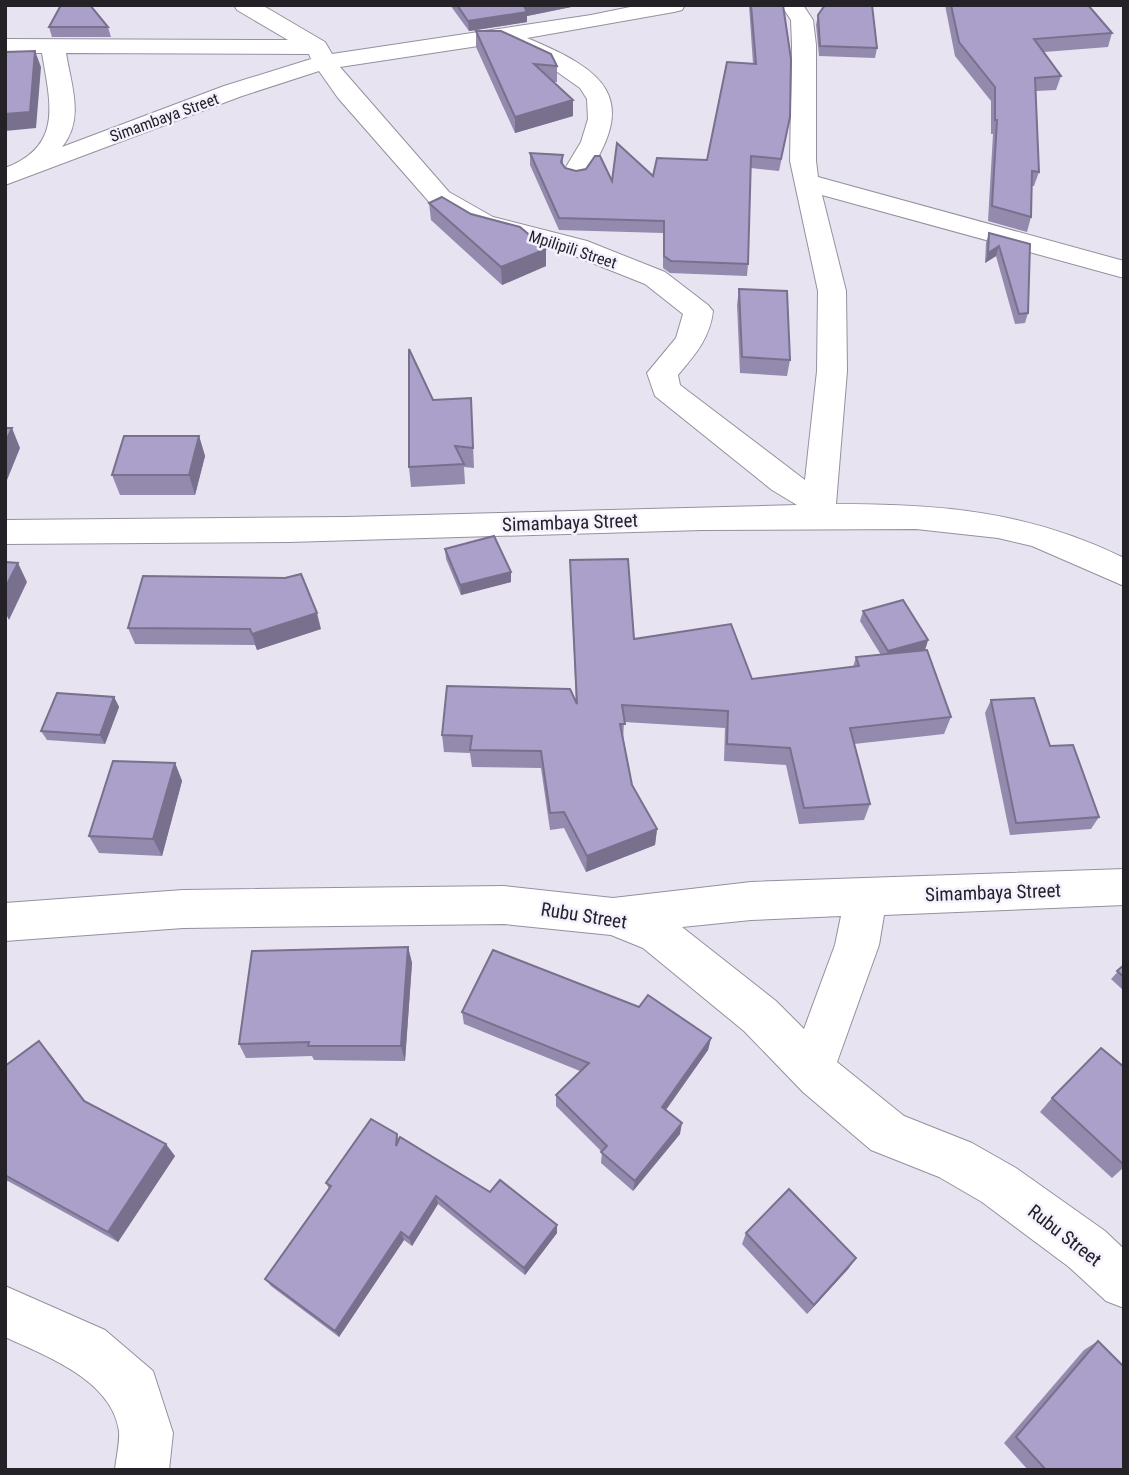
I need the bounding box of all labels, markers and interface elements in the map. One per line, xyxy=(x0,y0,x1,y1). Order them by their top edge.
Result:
street label: Simambaya Street xyxy=(107,89,221,146)
street label: Mpilipili Street xyxy=(527,226,619,273)
street label: Simambaya Street xyxy=(502,509,638,536)
street label: Simambaya Street xyxy=(925,879,1061,906)
street label: Rubu Street xyxy=(539,897,629,934)
street label: Rubu Street xyxy=(1023,1200,1106,1271)

